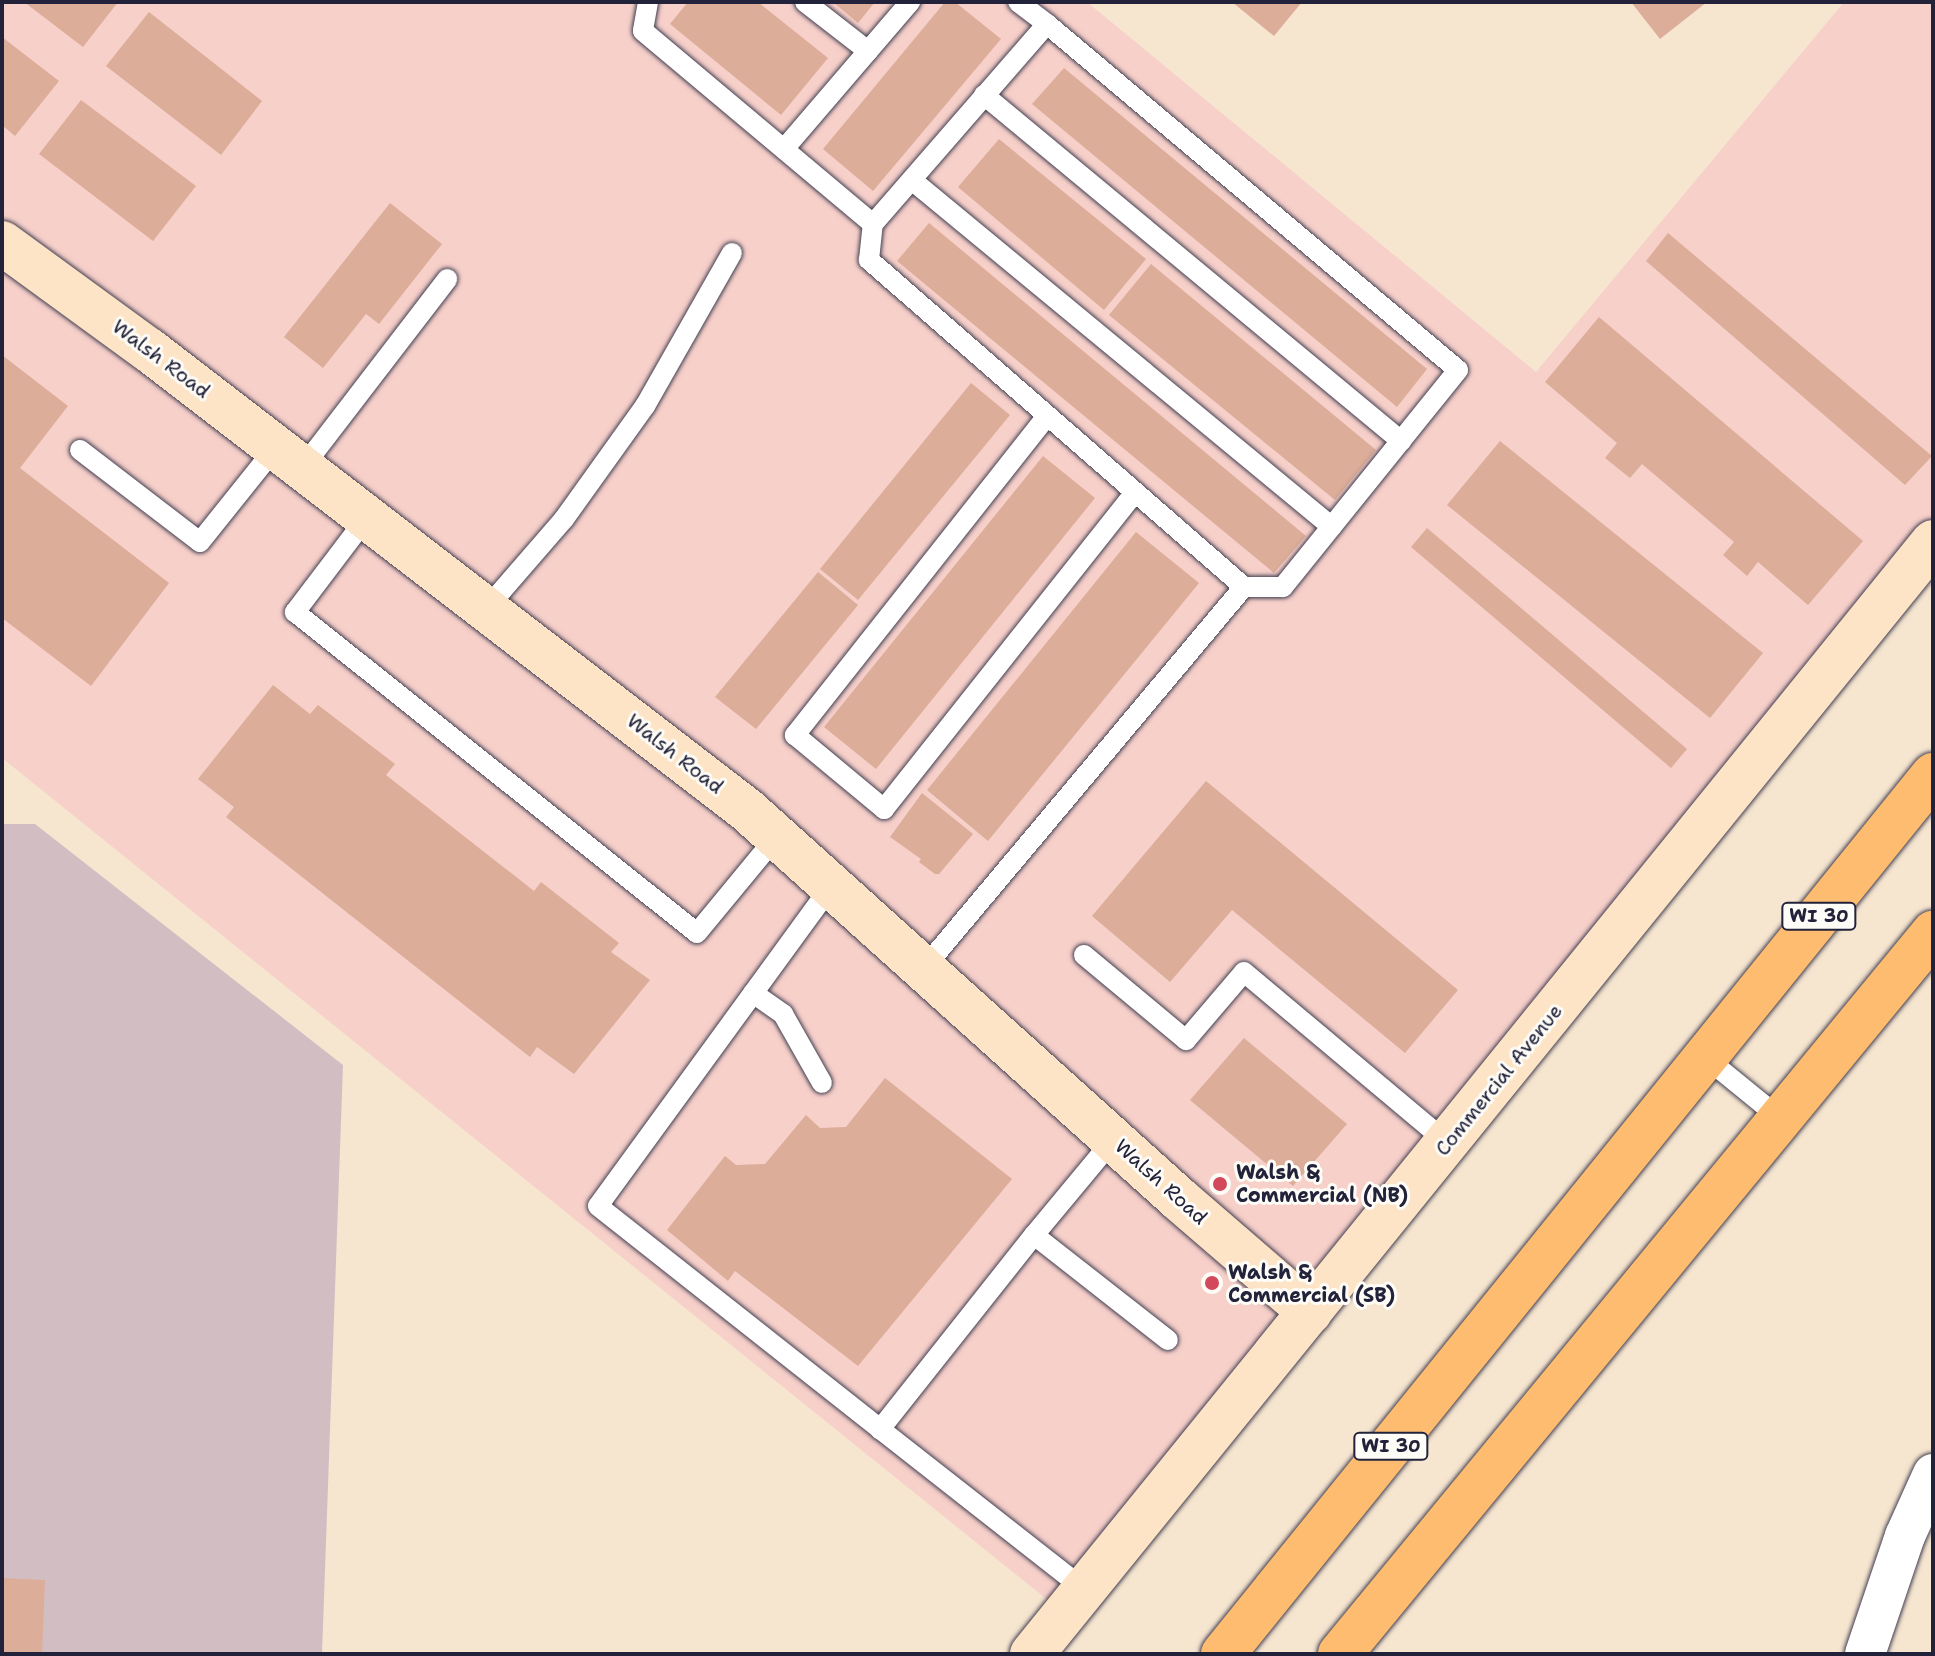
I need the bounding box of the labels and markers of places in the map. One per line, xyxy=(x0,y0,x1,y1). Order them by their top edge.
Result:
place label: Walsh & Commercial (NB) xyxy=(1236,1160,1408,1207)
marker: Walsh & Commercial (NB) xyxy=(1211,1175,1229,1193)
place label: Walsh & Commercial (SB) xyxy=(1228,1260,1395,1307)
marker: Walsh & Commercial (SB) xyxy=(1203,1274,1221,1292)

